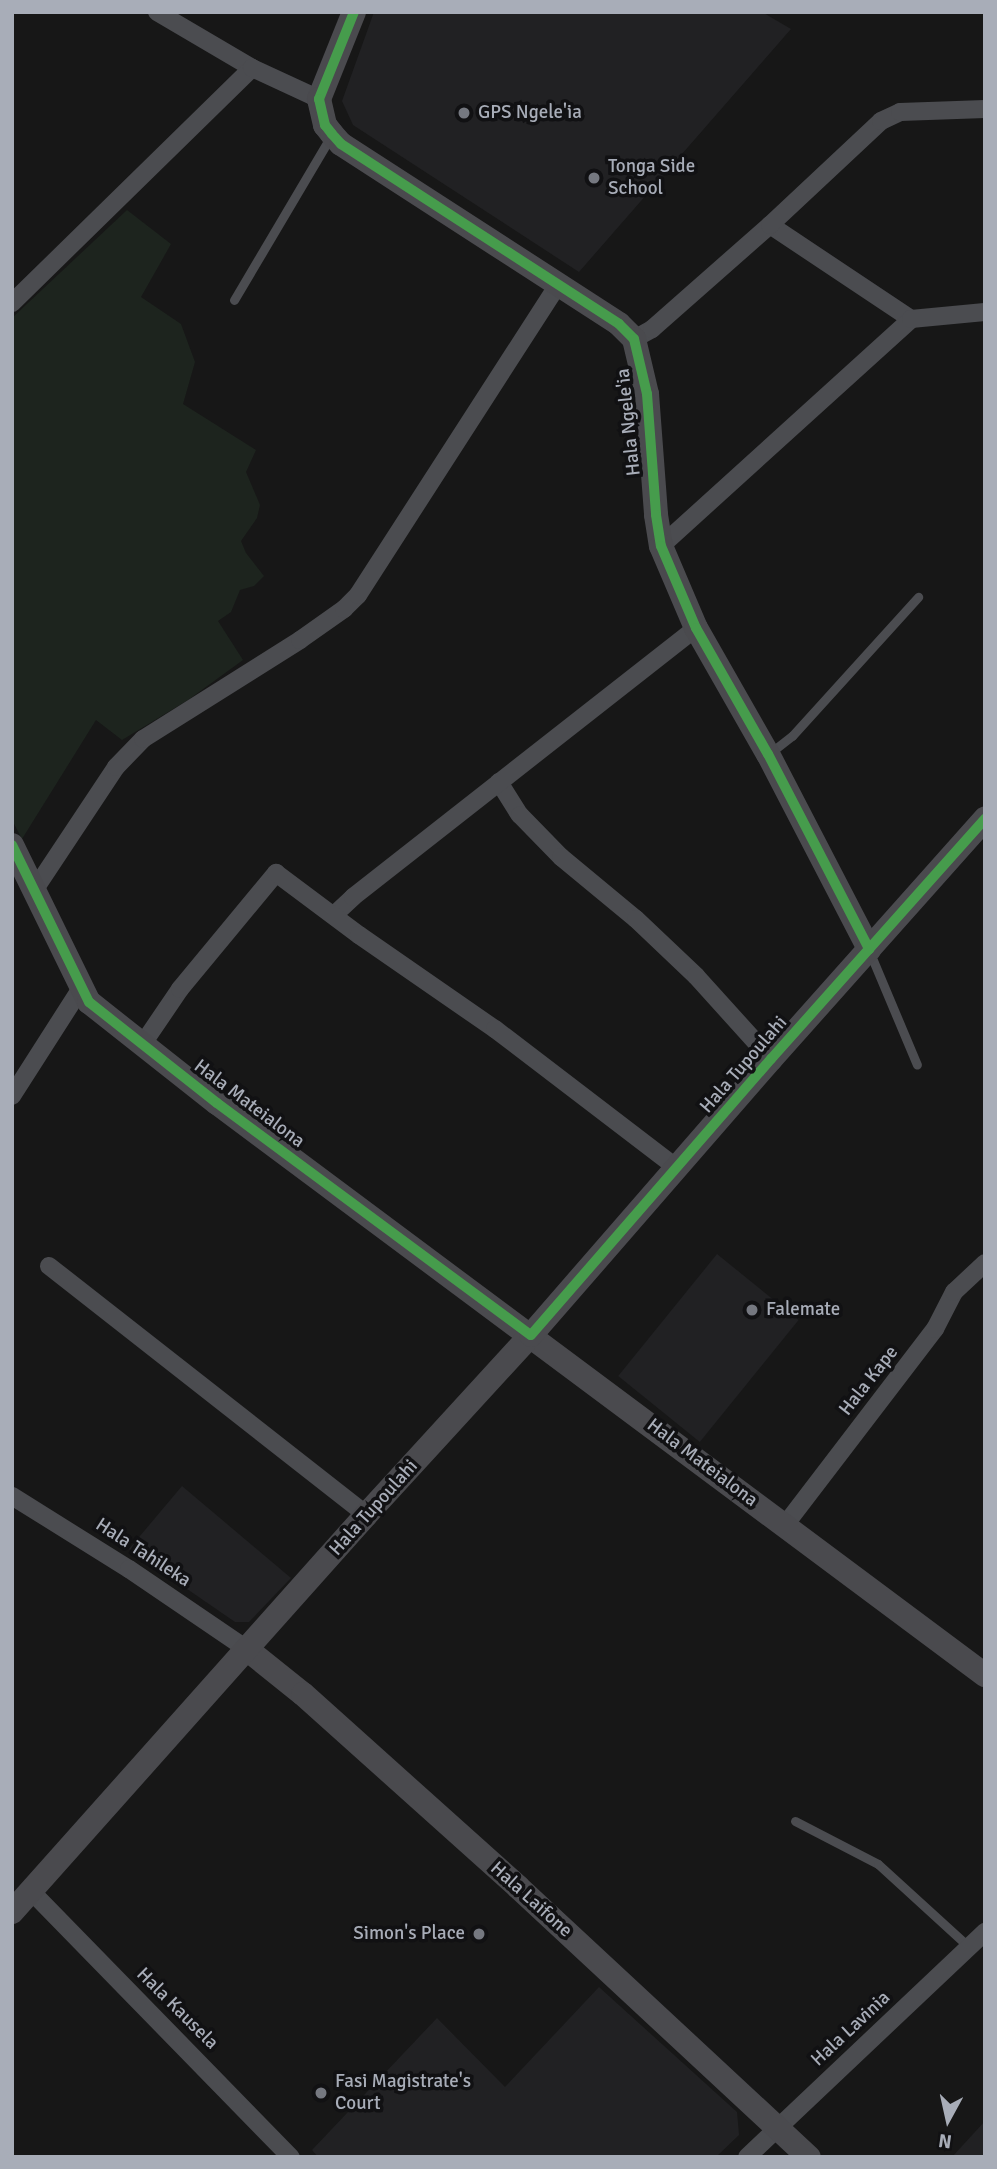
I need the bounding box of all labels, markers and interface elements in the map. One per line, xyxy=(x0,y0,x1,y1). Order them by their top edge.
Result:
place label: GPS Ngele'ia xyxy=(478,102,582,124)
marker: GPS Ngele'ia xyxy=(456,105,472,121)
place label: Tonga Side School xyxy=(608,156,695,200)
marker: Tonga Side School xyxy=(586,170,602,186)
street label: Hala Ngele'ia xyxy=(612,367,646,477)
street label: Hala Tupoulahi xyxy=(696,1012,792,1118)
street label: Hala Mateialona xyxy=(189,1055,309,1153)
place label: Falemate xyxy=(766,1299,840,1321)
marker: Falemate xyxy=(744,1302,760,1318)
street label: Hala Kape xyxy=(835,1342,903,1420)
street label: Hala Mateialona xyxy=(642,1414,762,1512)
street label: Hala Tupoulahi xyxy=(325,1455,423,1561)
street label: Hala Tahileka xyxy=(91,1514,195,1592)
street label: Hala Laifone xyxy=(485,1857,577,1943)
place label: Simon's Place xyxy=(353,1923,465,1945)
marker: Simon's Place xyxy=(471,1926,487,1942)
street label: Hala Kausela xyxy=(131,1963,223,2055)
street label: Hala Lavinia xyxy=(807,1987,895,2071)
place label: Fasi Magistrate's Court xyxy=(335,2071,471,2115)
marker: Fasi Magistrate's Court xyxy=(313,2085,329,2101)
north arrow xyxy=(913,2085,983,2155)
text: N xyxy=(937,2128,953,2154)

